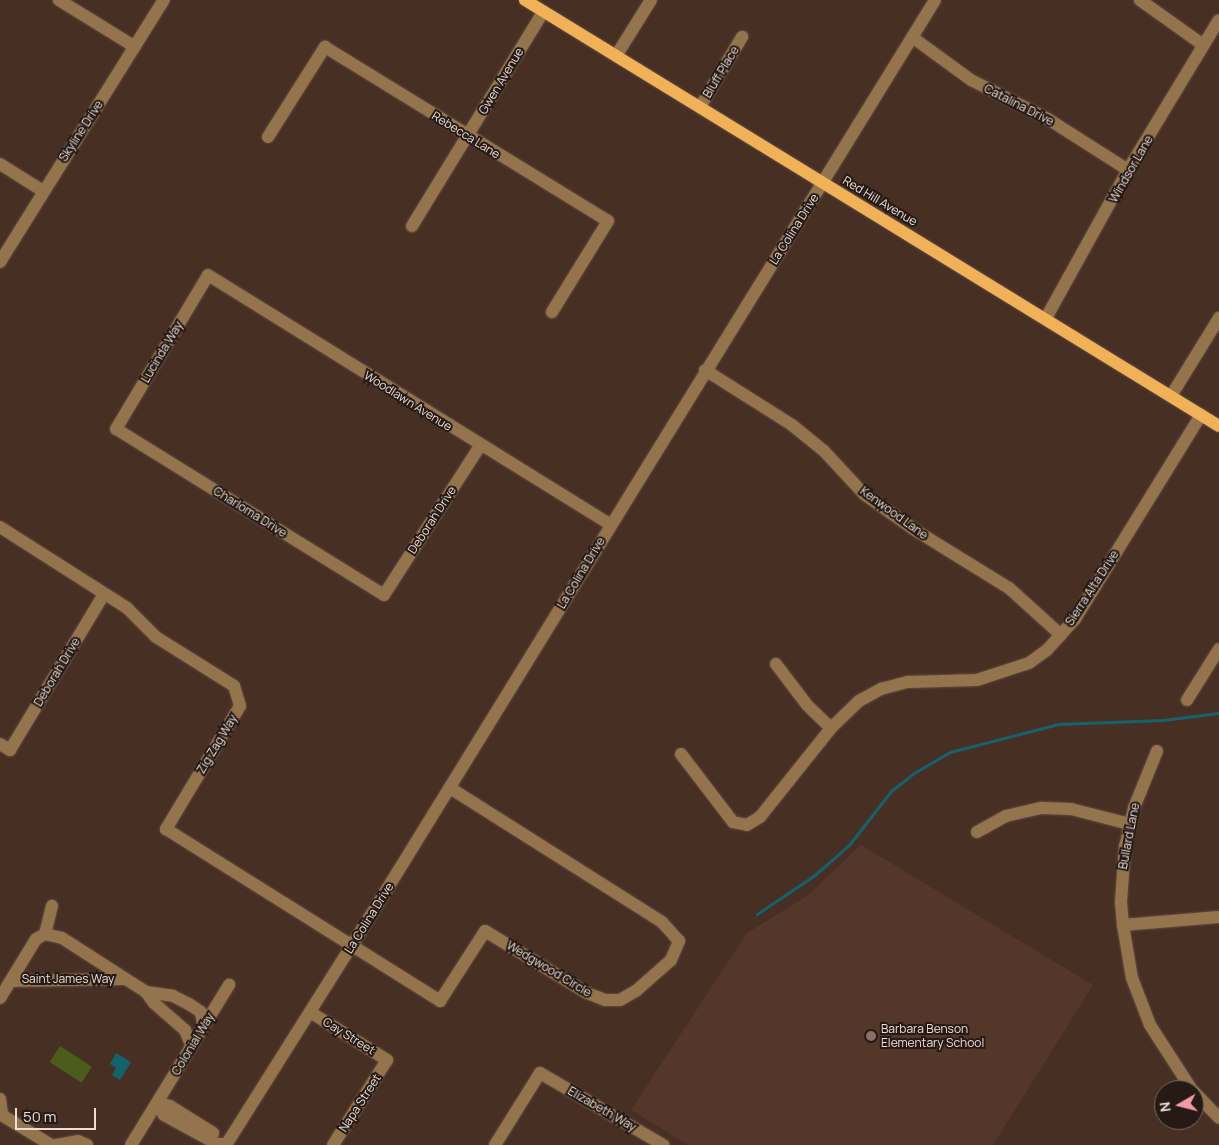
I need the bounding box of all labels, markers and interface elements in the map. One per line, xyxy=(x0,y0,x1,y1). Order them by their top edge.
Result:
street label: Bluff Place xyxy=(700,44,742,100)
street label: Gwen Avenue xyxy=(476,45,526,117)
street label: Catalina Drive xyxy=(982,81,1056,129)
street label: Skyline Drive xyxy=(56,98,106,164)
street label: Rebecca Lane xyxy=(429,108,503,162)
street label: Windsor Lane xyxy=(1106,133,1156,205)
street label: Red Hill Avenue xyxy=(840,173,920,229)
street label: La Colina Drive xyxy=(767,191,821,267)
street label: Lucinda Way xyxy=(138,319,186,385)
street label: Woodlawn Avenue xyxy=(361,368,455,434)
street label: Charloma Drive xyxy=(211,484,289,540)
street label: Deborah Drive xyxy=(405,484,459,556)
street label: Kenwood Lane xyxy=(857,484,931,542)
street label: La Colina Drive xyxy=(554,535,608,611)
street label: Sierra Alta Drive xyxy=(1062,548,1122,628)
street label: Deborah Drive xyxy=(31,635,83,709)
street label: Zig Zag Way xyxy=(194,712,240,776)
street label: Bullard Lane xyxy=(1116,802,1142,870)
street label: La Colina Drive xyxy=(342,880,396,956)
street label: Wedgwood Circle xyxy=(504,938,594,1000)
street label: Saint James Way xyxy=(22,972,114,986)
street label: Colonial Way xyxy=(169,1010,217,1078)
street label: Cay Street xyxy=(320,1014,378,1058)
place label: Barbara Benson Elementary School xyxy=(881,1022,984,1050)
marker: Barbara Benson Elementary School xyxy=(865,1030,877,1042)
street label: Napa Street xyxy=(336,1071,384,1135)
north arrow xyxy=(1154,1080,1204,1130)
street label: Elizabeth Way xyxy=(565,1084,639,1134)
scale bar xyxy=(18,1098,99,1130)
text: N xyxy=(1155,1101,1175,1113)
text: 50 m xyxy=(23,1106,57,1127)

